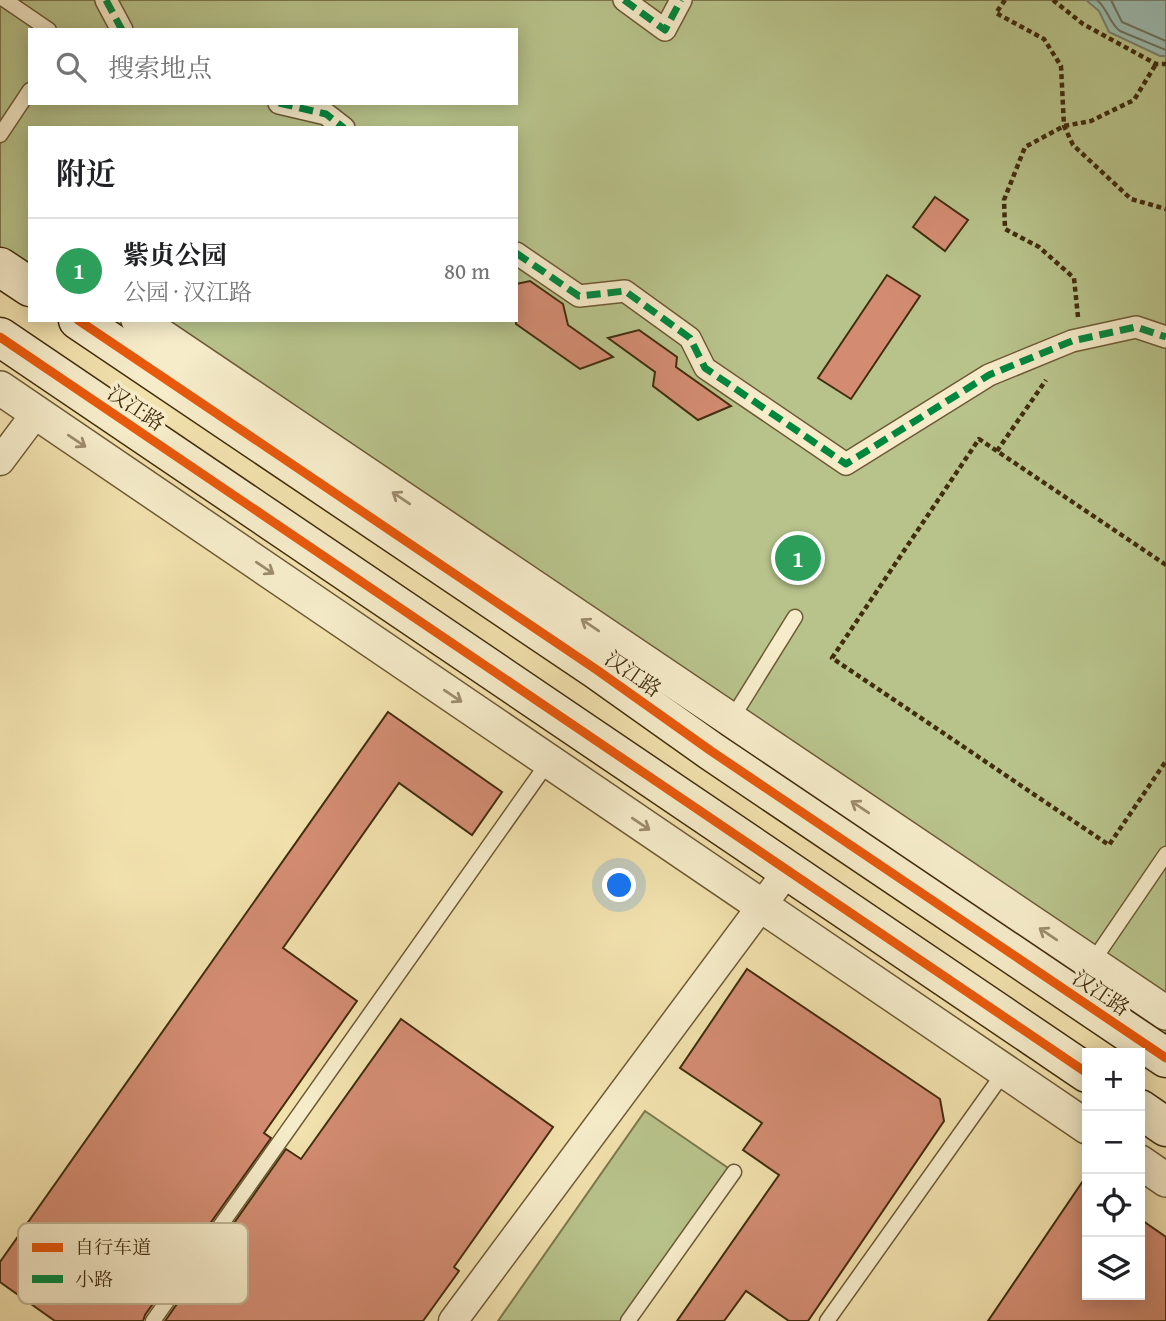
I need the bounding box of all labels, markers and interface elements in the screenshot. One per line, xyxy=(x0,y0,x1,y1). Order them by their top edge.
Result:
search box xyxy=(28,28,518,105)
icon: search xyxy=(52,48,90,86)
text: 搜索地点 xyxy=(108,48,212,87)
text: 附近 xyxy=(56,151,116,195)
text: 紫贞公园 xyxy=(123,235,227,274)
text: 1 xyxy=(73,254,85,287)
text: 80 m xyxy=(444,254,490,287)
text: 公园 · 汉江路 xyxy=(123,275,252,308)
street label: 汉江路 xyxy=(101,377,171,438)
one-way arrow xyxy=(67,433,86,448)
one-way arrow xyxy=(392,491,411,505)
pin: 1 xyxy=(775,532,821,584)
one-way arrow xyxy=(255,561,274,575)
one-way arrow xyxy=(581,618,600,632)
street label: 汉江路 xyxy=(599,643,668,704)
one-way arrow xyxy=(443,689,462,703)
one-way arrow xyxy=(851,800,870,814)
one-way arrow xyxy=(631,817,651,831)
your location xyxy=(602,868,636,902)
one-way arrow xyxy=(1039,927,1059,941)
street label: 汉江路 xyxy=(1066,962,1136,1023)
map controls xyxy=(1082,1048,1145,1300)
button: + xyxy=(1082,1048,1145,1111)
button: − xyxy=(1082,1111,1145,1174)
button: locate xyxy=(1082,1174,1145,1237)
legend xyxy=(18,1223,248,1304)
text: 自行车道 xyxy=(75,1233,151,1261)
button: layers xyxy=(1082,1237,1145,1300)
text: 小路 xyxy=(75,1265,113,1293)

